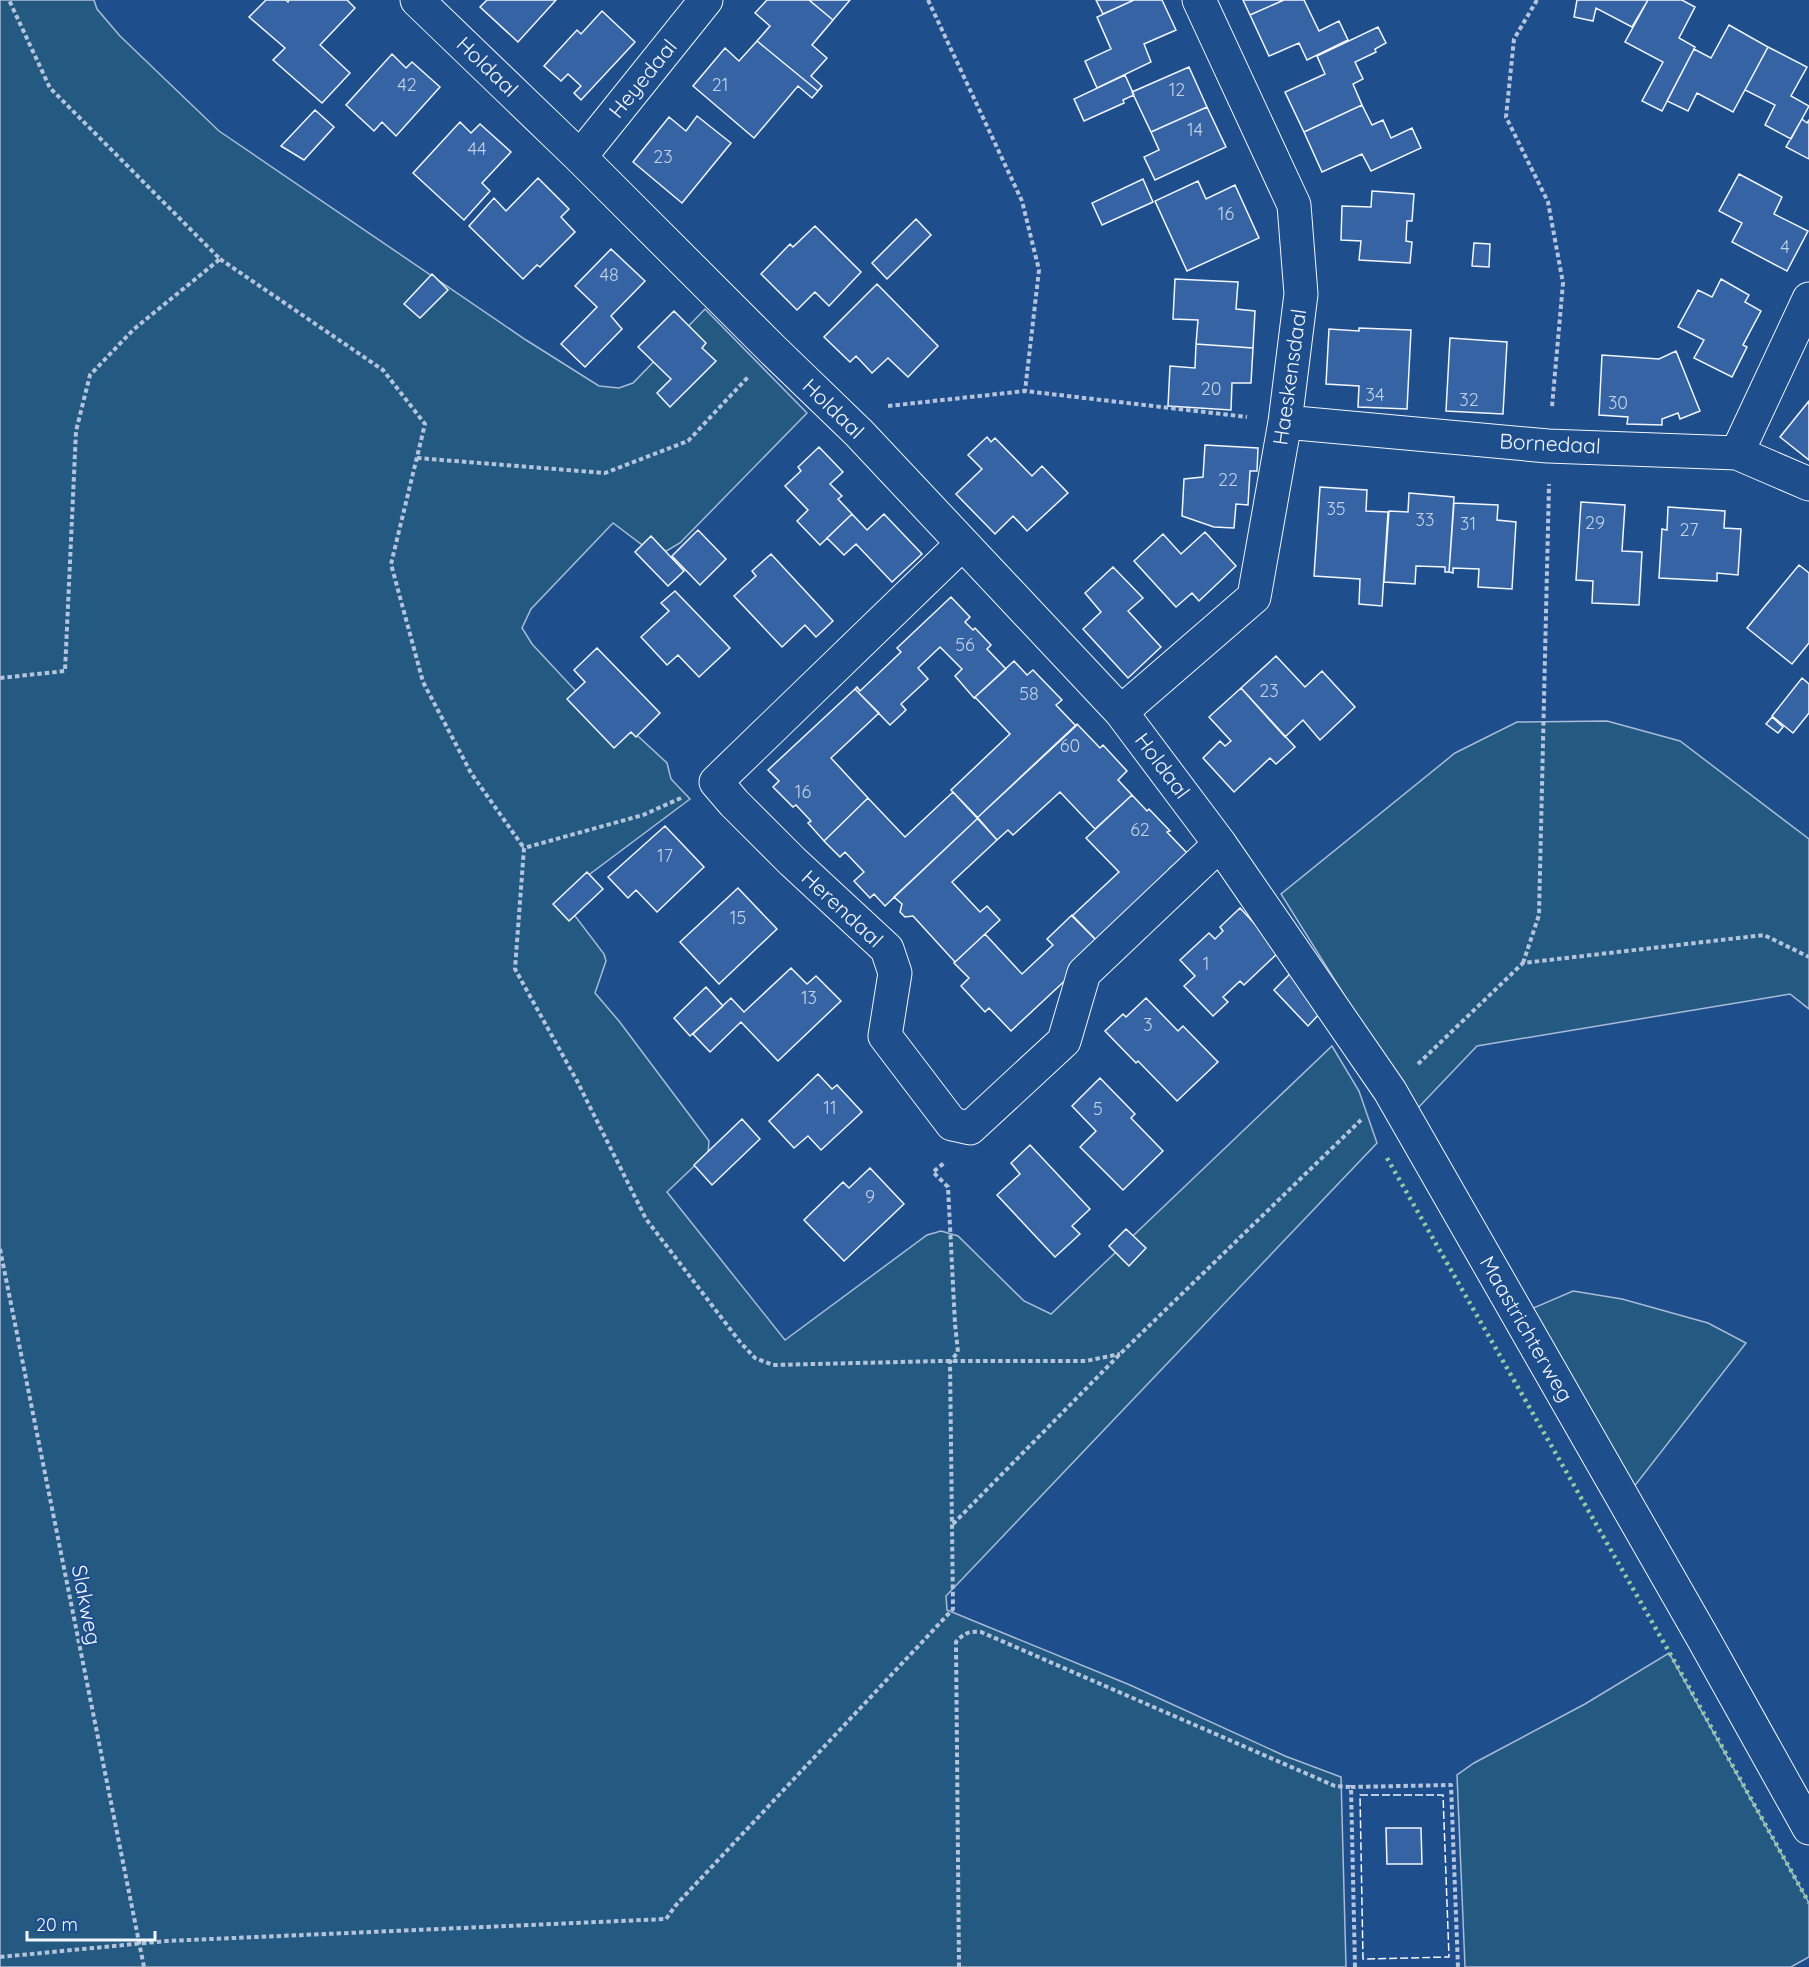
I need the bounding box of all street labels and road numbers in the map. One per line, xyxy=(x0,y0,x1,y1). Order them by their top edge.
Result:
street label: Holdaal xyxy=(451,31,524,102)
street label: Heyedaal xyxy=(603,34,682,123)
street label: Haeskensdaal xyxy=(1267,307,1311,447)
street label: Holdaal xyxy=(797,373,870,444)
street label: Bornedaal xyxy=(1499,427,1601,459)
street label: Holdaal xyxy=(1130,727,1196,803)
street label: Herendaal xyxy=(797,864,889,953)
street label: Maastrichterweg xyxy=(1475,1251,1579,1406)
street label: Slakweg xyxy=(66,1562,107,1647)

